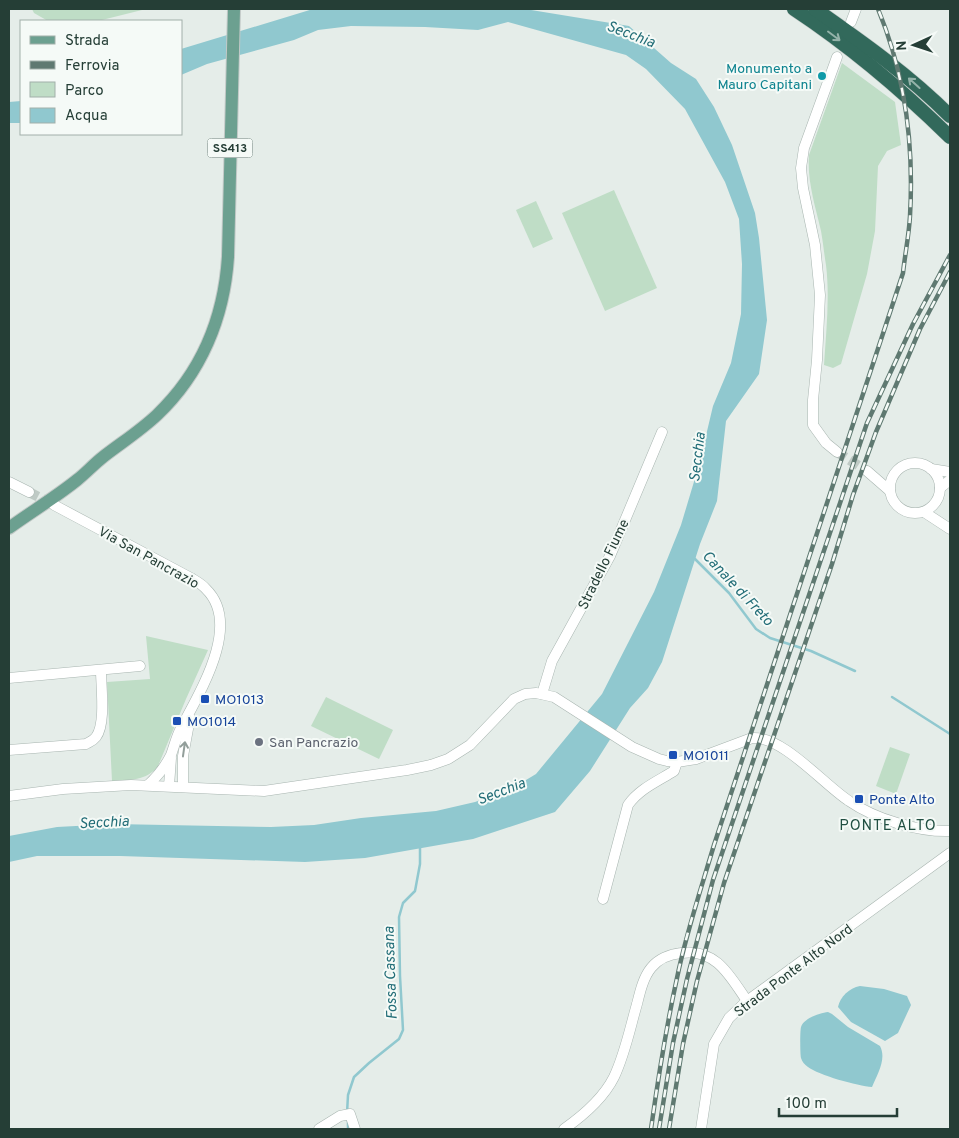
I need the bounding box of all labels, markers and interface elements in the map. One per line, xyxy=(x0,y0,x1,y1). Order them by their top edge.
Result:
water label: Secchia xyxy=(604,18,658,53)
legend xyxy=(20,20,182,135)
north arrow xyxy=(889,20,939,70)
one-way arrow xyxy=(827,31,840,42)
text: Strada xyxy=(65,32,109,51)
text: N xyxy=(894,40,911,51)
text: Ferrovia xyxy=(65,57,119,76)
place label: Monumento a Mauro Capitani xyxy=(717,61,812,94)
marker: Monumento a Mauro Capitani xyxy=(816,70,828,82)
one-way arrow xyxy=(908,77,921,89)
text: Parco xyxy=(65,82,104,101)
text: Acqua xyxy=(65,107,108,126)
road number: SS413 xyxy=(208,138,252,158)
water label: Secchia xyxy=(686,431,711,483)
street label: Stradello Fiume xyxy=(575,517,634,613)
street label: Via San Pancrazio xyxy=(95,524,202,593)
water label: Canale di Freto xyxy=(697,547,777,631)
place label: MO1013 xyxy=(215,692,264,709)
marker: MO1013 xyxy=(199,693,211,705)
place label: MO1014 xyxy=(187,714,236,731)
marker: MO1014 xyxy=(171,715,183,727)
place label: San Pancrazio xyxy=(269,735,358,752)
marker: San Pancrazio xyxy=(253,736,265,748)
one-way arrow xyxy=(180,742,190,758)
place label: MO1011 xyxy=(683,748,729,765)
marker: MO1011 xyxy=(667,749,679,761)
water label: Secchia xyxy=(475,774,529,810)
place label: Ponte Alto xyxy=(869,792,935,809)
marker: Ponte Alto xyxy=(853,793,865,805)
water label: Secchia xyxy=(79,813,130,834)
district label: PONTE ALTO xyxy=(839,817,937,836)
street label: Strada Ponte Alto Nord xyxy=(731,921,857,1021)
water label: Fossa Cassana xyxy=(380,926,403,1020)
scale bar xyxy=(779,1086,896,1118)
text: 100 m xyxy=(786,1095,827,1114)

